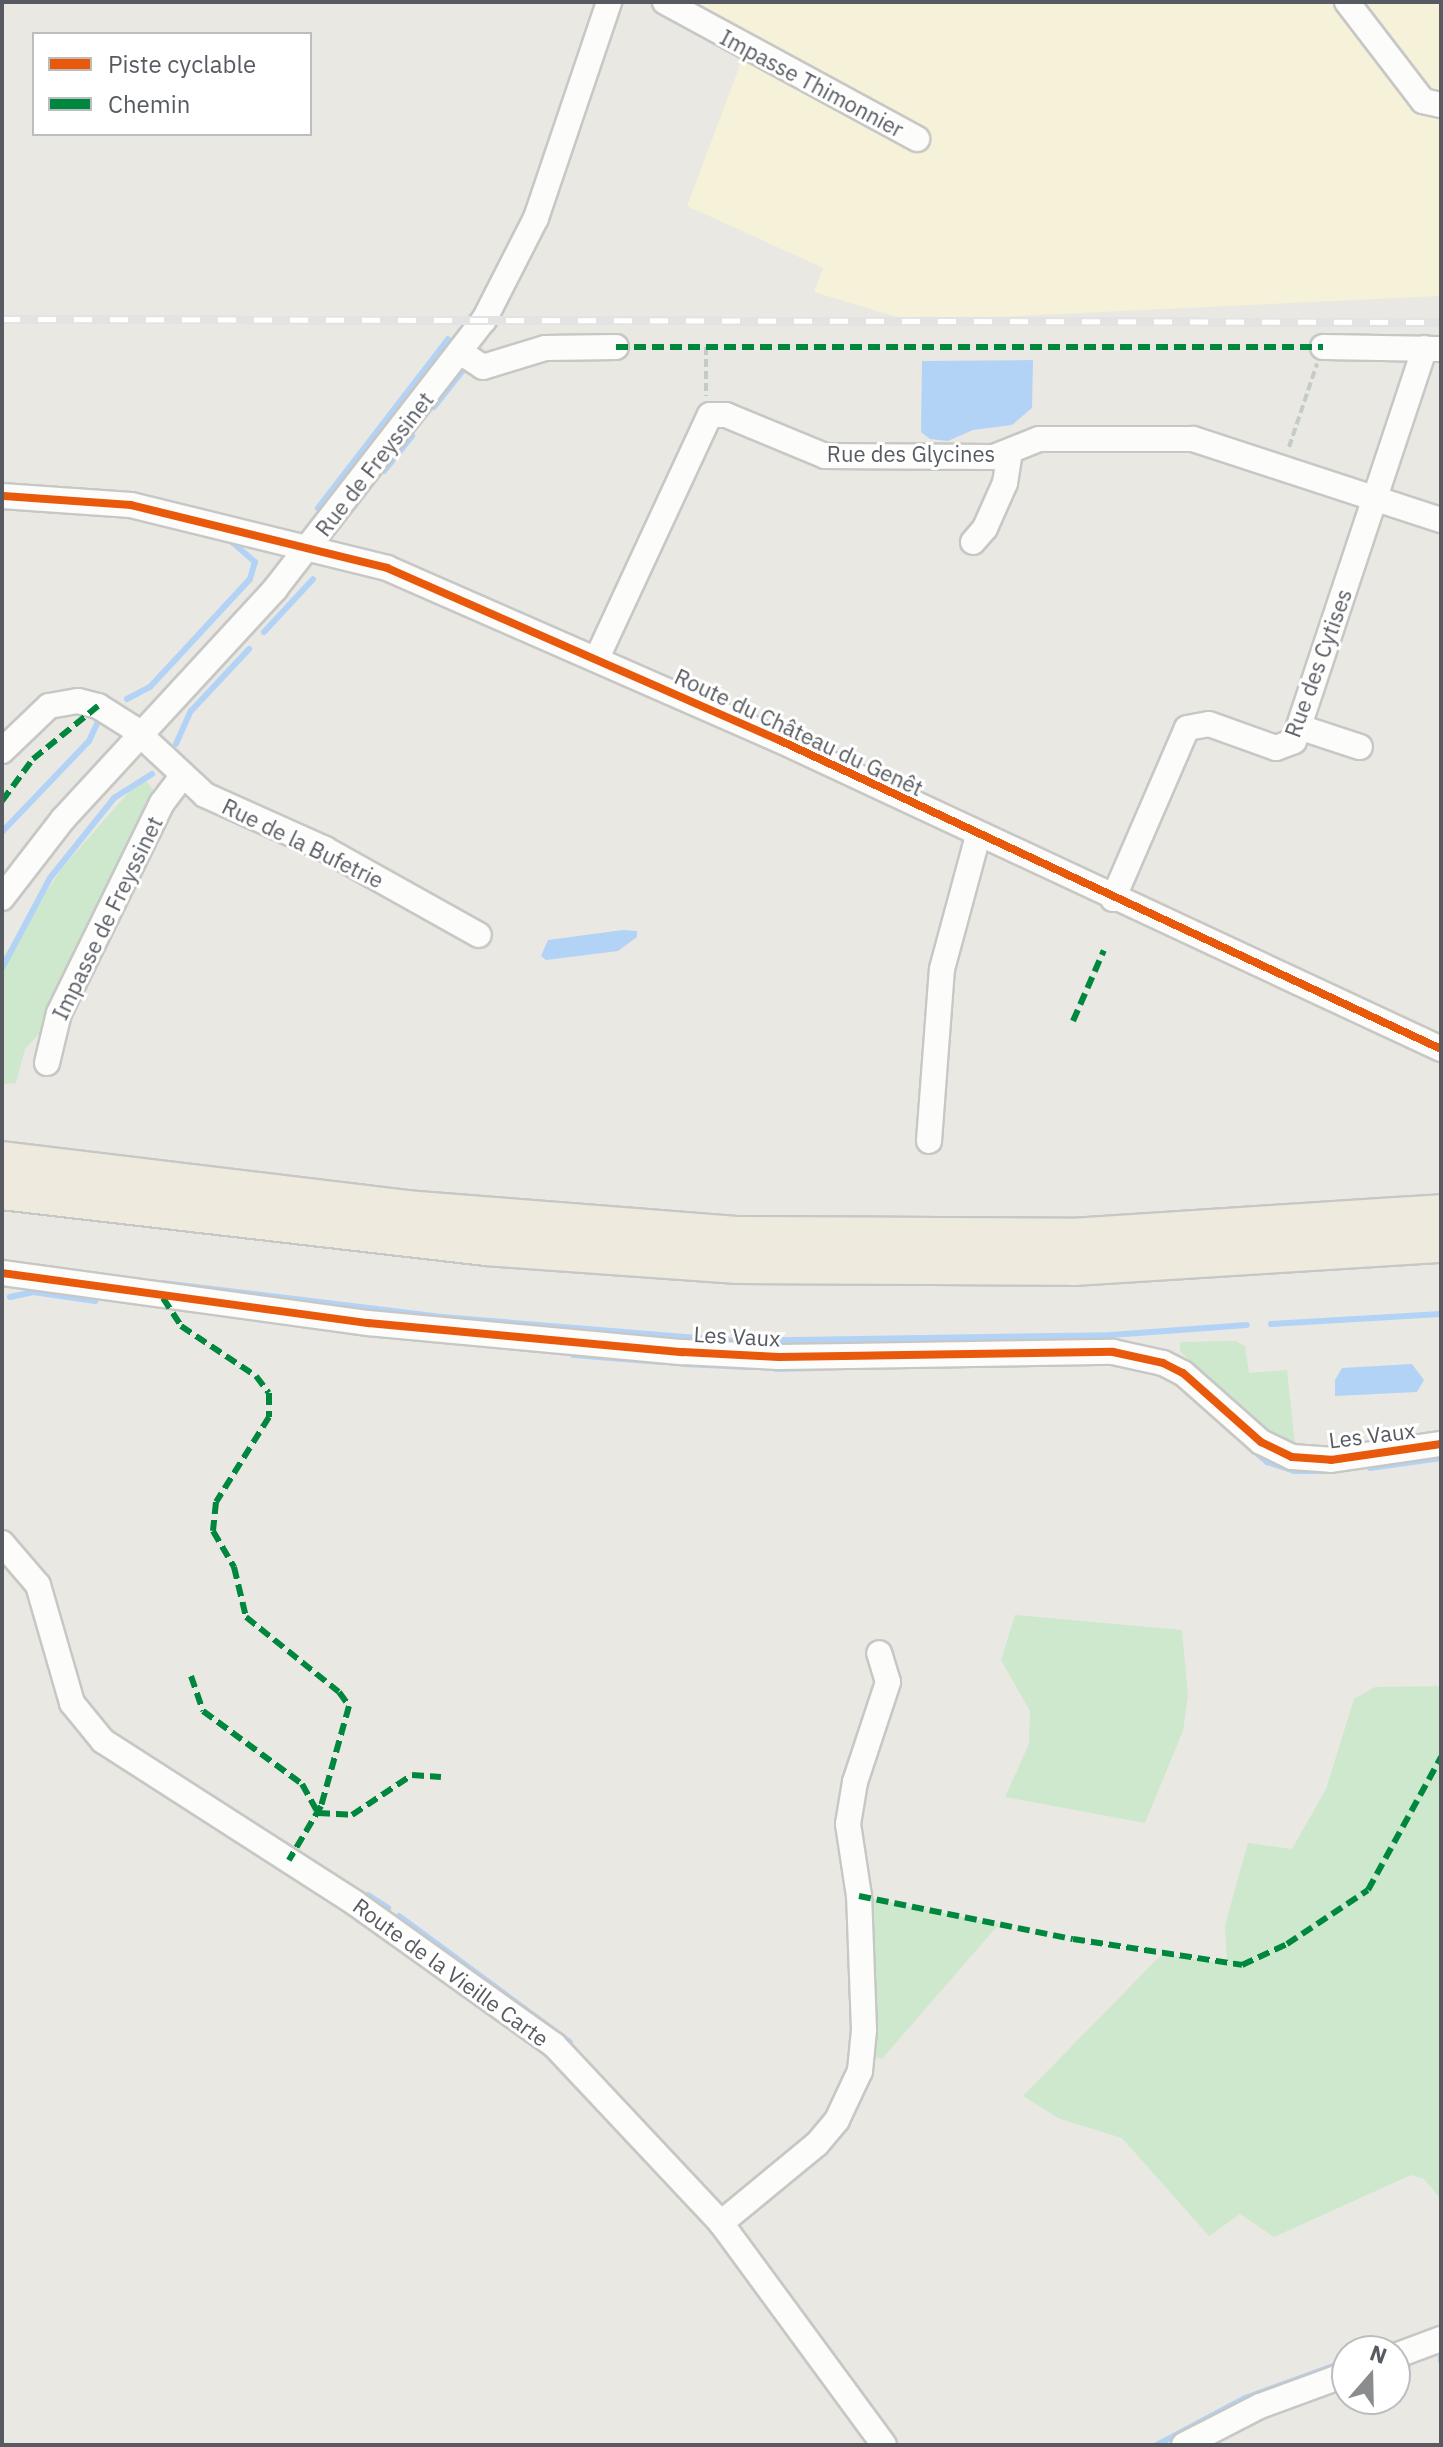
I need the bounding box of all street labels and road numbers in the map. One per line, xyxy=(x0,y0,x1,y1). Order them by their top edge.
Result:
street label: Impasse Thimonnier xyxy=(716,23,908,143)
street label: Rue de Freyssinet xyxy=(310,387,438,541)
street label: Rue des Glycines xyxy=(827,441,995,467)
street label: Rue des Cytises xyxy=(1279,585,1357,741)
street label: Route du Château du Genêt xyxy=(671,663,927,801)
street label: Rue de la Bufetrie xyxy=(218,793,388,893)
street label: Impasse de Freyssinet xyxy=(46,812,168,1024)
street label: Les Vaux xyxy=(693,1321,781,1351)
street label: Les Vaux xyxy=(1327,1417,1417,1453)
street label: Route de la Vieille Carte xyxy=(348,1892,554,2052)

